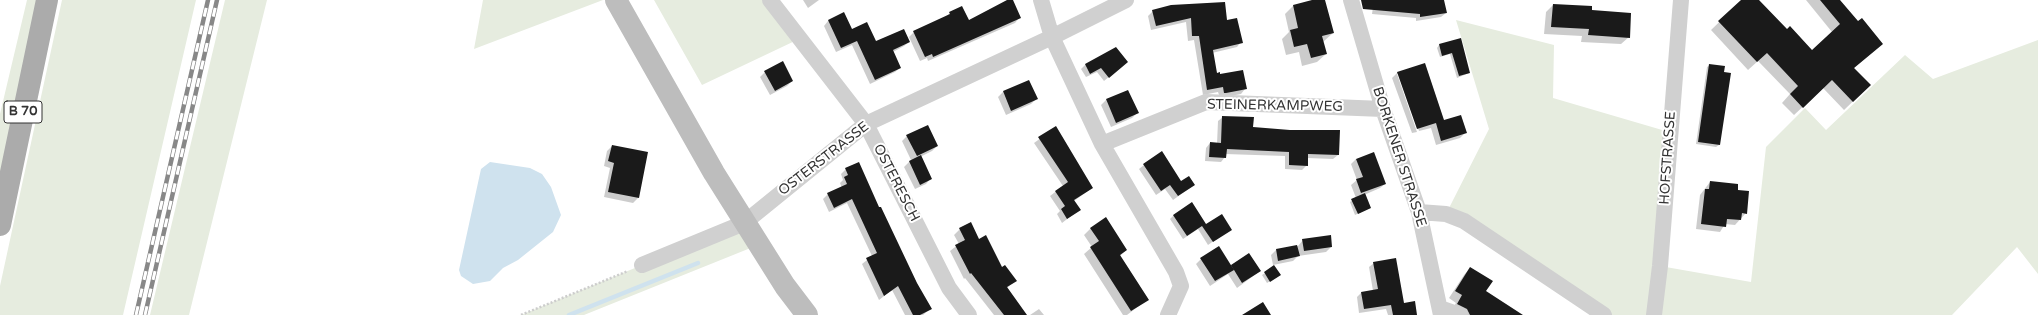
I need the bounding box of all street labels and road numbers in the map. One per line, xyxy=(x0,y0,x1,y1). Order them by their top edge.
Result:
street label: BORKENER STRASSE xyxy=(1368,85,1430,229)
street label: STEINERKAMPWEG xyxy=(1207,96,1343,116)
road number: B 70 xyxy=(4,101,42,123)
street label: HOFSTRASSE xyxy=(1656,111,1680,205)
street label: OSTERSTRASSE xyxy=(775,118,873,200)
street label: OSTERESCH xyxy=(869,141,923,225)

